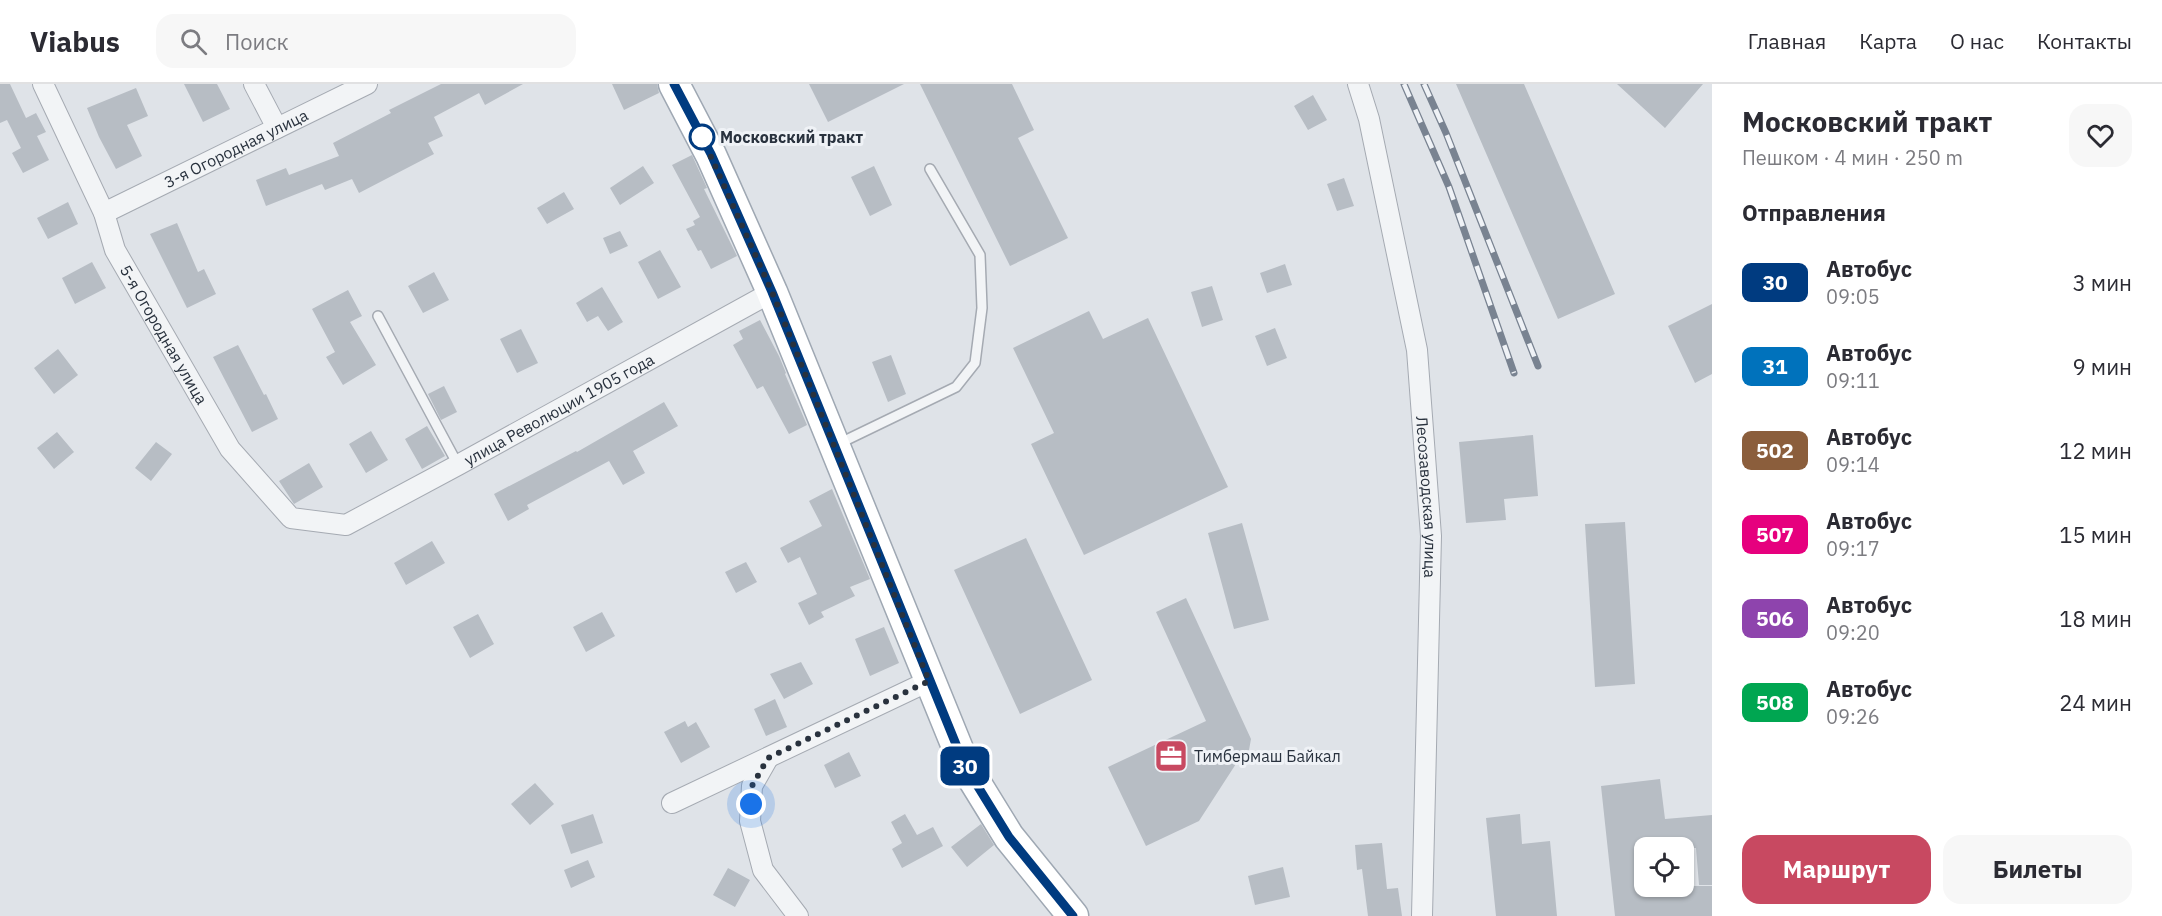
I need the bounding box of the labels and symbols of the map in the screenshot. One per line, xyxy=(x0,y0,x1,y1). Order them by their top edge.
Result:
street label: 3-я Огородная улица xyxy=(161,104,312,192)
marker: Московский тракт xyxy=(689,124,715,150)
place label: Московский тракт xyxy=(720,127,863,147)
street label: 5-я Огородная улица xyxy=(116,261,212,408)
street label: улица Революции 1905 года xyxy=(460,349,658,470)
street label: Лесозаводская улица xyxy=(1412,415,1441,579)
office icon: Тимбермаш Байкал xyxy=(1153,738,1189,774)
line badge: 30 xyxy=(938,746,992,786)
place label: Тимбермаш Байкал xyxy=(1194,746,1341,766)
your location xyxy=(736,789,766,819)

